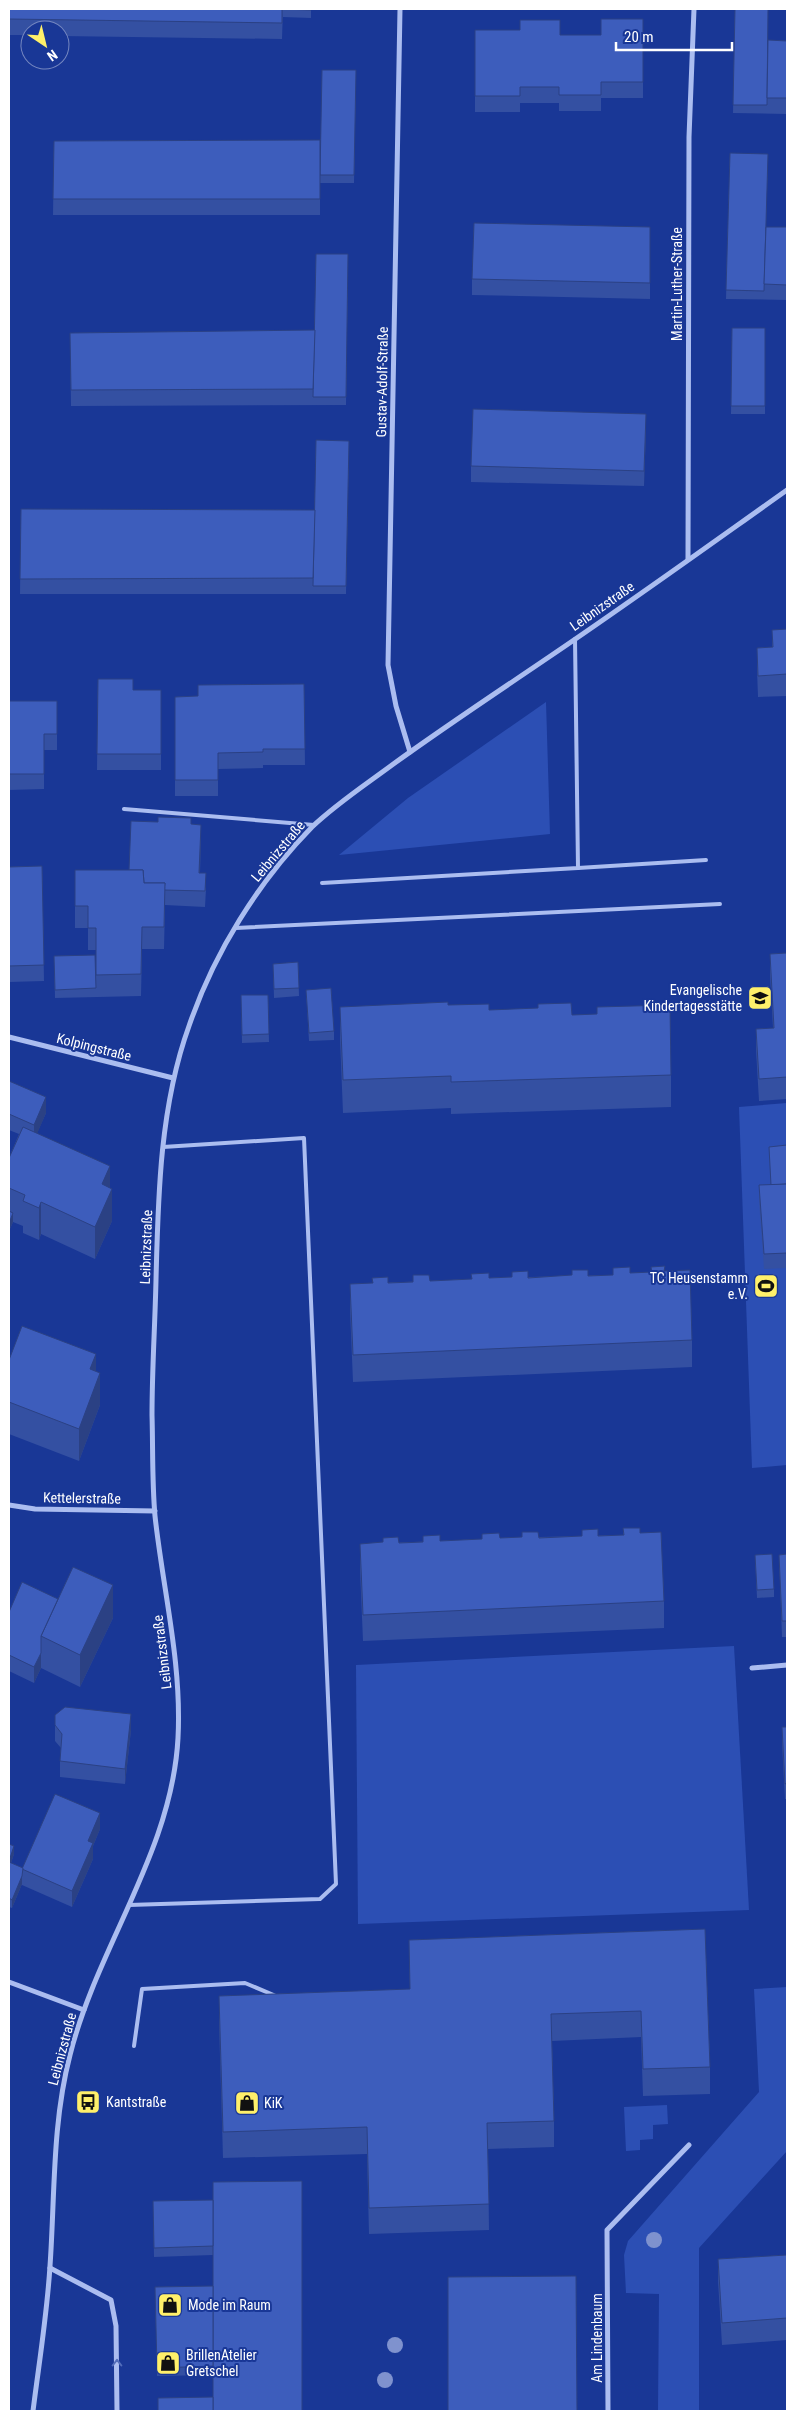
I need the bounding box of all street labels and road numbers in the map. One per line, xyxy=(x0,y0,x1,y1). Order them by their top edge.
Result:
street label: Martin-Luther-Straße xyxy=(669,227,685,341)
street label: Gustav-Adolf-Straße xyxy=(373,326,391,438)
street label: Leibnizstraße xyxy=(567,578,637,634)
street label: Leibnizstraße xyxy=(248,817,308,885)
street label: Kolpingstraße xyxy=(55,1030,134,1064)
street label: Leibnizstraße xyxy=(137,1209,155,1285)
street label: Kettelerstraße xyxy=(43,1489,122,1507)
street label: Leibnizstraße xyxy=(149,1614,174,1690)
street label: Leibnizstraße xyxy=(45,2010,79,2087)
street label: Am Lindenbaum xyxy=(589,2293,605,2383)

